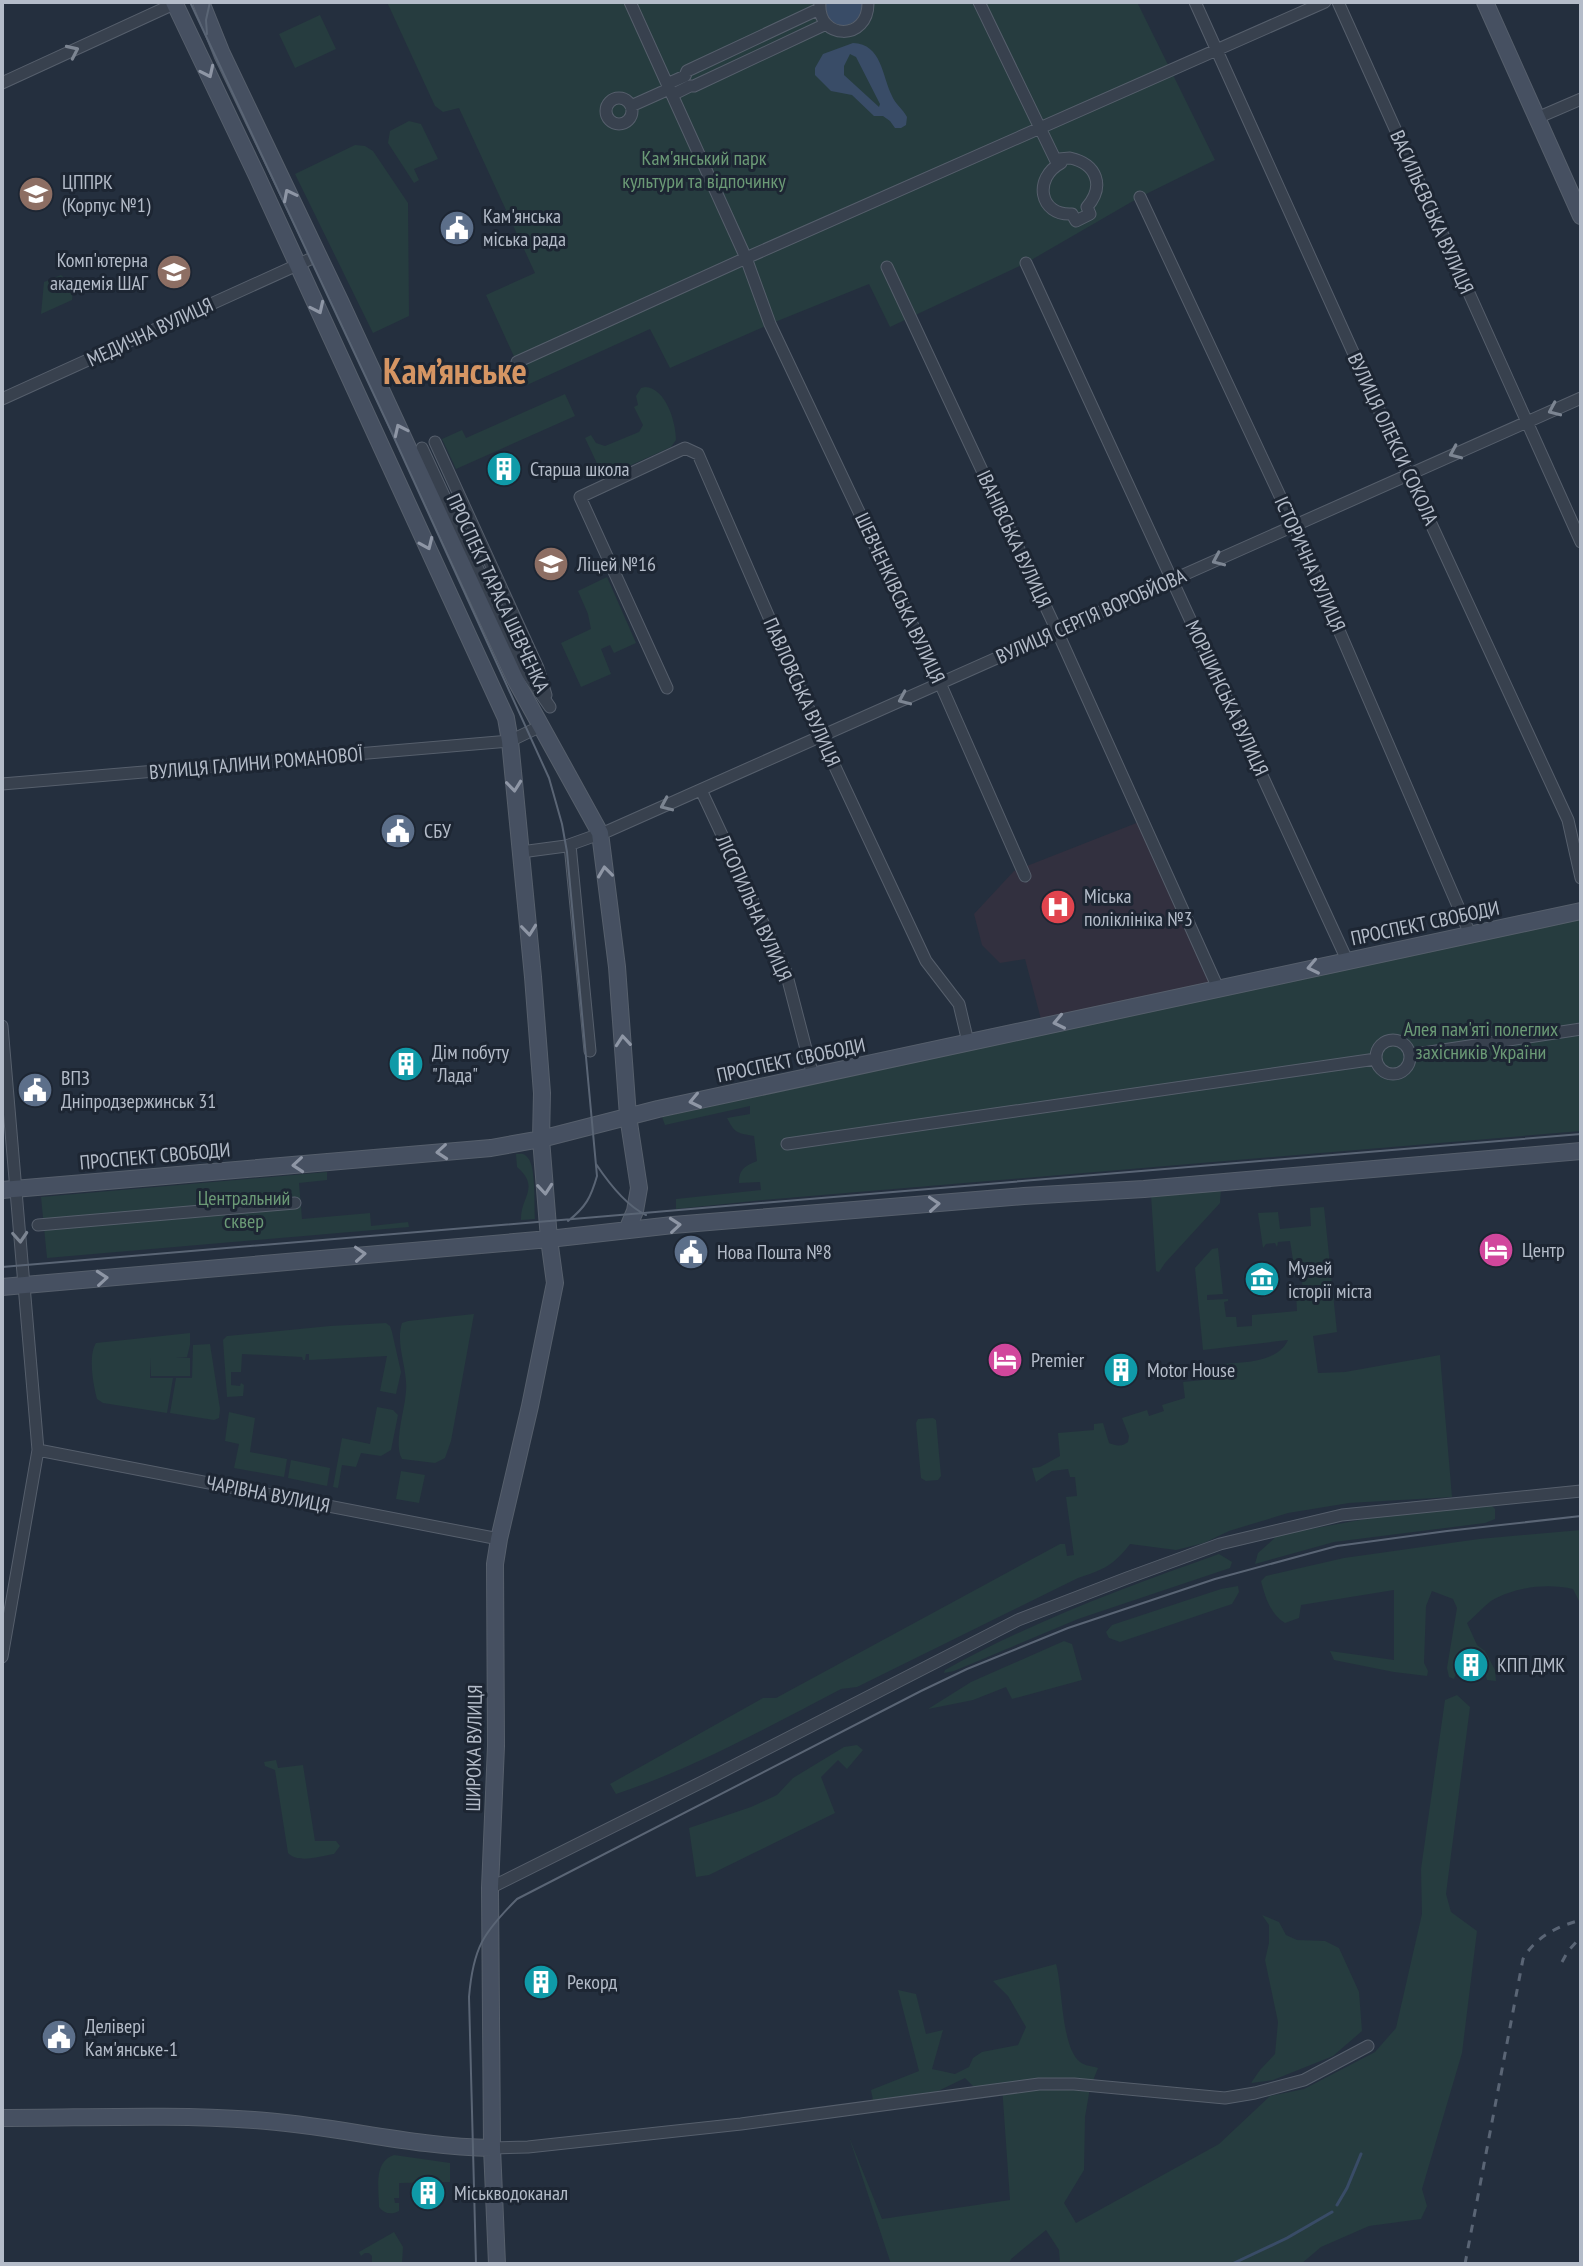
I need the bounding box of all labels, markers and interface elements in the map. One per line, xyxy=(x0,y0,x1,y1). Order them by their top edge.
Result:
one-way arrow xyxy=(64,44,79,60)
one-way arrow xyxy=(198,64,214,79)
street label: ВАСИЛЬЄВСЬКА ВУЛИЦЯ xyxy=(1384,126,1480,298)
park label: Кам'янський парк культури та відпочинку xyxy=(622,145,786,194)
place label: ЦППРК (Корпус №1) xyxy=(62,169,151,218)
school or university icon: ЦППРК (Корпус №1) xyxy=(17,175,55,213)
one-way arrow xyxy=(284,188,299,203)
place label: Кам'янська міська рада xyxy=(483,203,566,252)
public building icon: Кам'янська міська рада xyxy=(438,209,476,247)
place label: Комп'ютерна академія ШАГ xyxy=(50,247,149,296)
school or university icon: Комп'ютерна академія ШАГ xyxy=(155,253,193,291)
street label: МЕДИЧНА ВУЛИЦЯ xyxy=(83,291,217,373)
one-way arrow xyxy=(308,300,324,314)
district label: Кам’янське xyxy=(383,347,527,394)
street label: ВУЛИЦЯ ОЛЕКСИ СОКОЛА xyxy=(1342,349,1444,530)
one-way arrow xyxy=(1548,400,1562,416)
one-way arrow xyxy=(393,424,409,438)
one-way arrow xyxy=(1449,444,1464,460)
building icon: Старша школа xyxy=(485,450,523,488)
place label: Старша школа xyxy=(530,456,630,482)
street label: ІВАНІВСЬКА ВУЛИЦЯ xyxy=(971,466,1057,612)
street label: ПРОСПЕКТ ТАРАСА ШЕВЧЕНКА xyxy=(440,489,556,697)
street label: ІСТОРИЧНА ВУЛИЦЯ xyxy=(1269,492,1351,636)
street label: ШЕВЧЕНКІВСЬКА ВУЛИЦЯ xyxy=(849,508,951,688)
one-way arrow xyxy=(417,536,433,550)
school or university icon: Ліцей №16 xyxy=(532,545,570,583)
one-way arrow xyxy=(1212,550,1226,566)
place label: Ліцей №16 xyxy=(576,551,656,577)
street label: ВУЛИЦЯ СЕРГІЯ ВОРОБЙОВА xyxy=(992,562,1191,670)
street label: ПАВЛОВСЬКА ВУЛИЦЯ xyxy=(758,614,846,770)
street label: МОРШИНСЬКА ВУЛИЦЯ xyxy=(1180,616,1274,780)
one-way arrow xyxy=(898,690,912,706)
street label: ВУЛИЦЯ ГАЛИНИ РОМАНОВОЇ xyxy=(148,741,364,785)
one-way arrow xyxy=(506,780,523,793)
one-way arrow xyxy=(660,795,674,811)
public building icon: СБУ xyxy=(379,812,417,850)
place label: СБУ xyxy=(424,818,451,844)
street label: ЛІСОПИЛЬНА ВУЛИЦЯ xyxy=(710,830,798,985)
one-way arrow xyxy=(597,865,614,879)
place label: Міська поліклініка №3 xyxy=(1084,883,1193,932)
hospital icon: Міська поліклініка №3 xyxy=(1039,888,1077,926)
street label: ПРОСПЕКТ СВОБОДИ xyxy=(1348,895,1502,951)
one-way arrow xyxy=(520,924,537,937)
one-way arrow xyxy=(1306,958,1320,975)
one-way arrow xyxy=(1052,1013,1066,1030)
park label: Алея пам'яті полеглих захісників України xyxy=(1404,1016,1558,1065)
street label: ПРОСПЕКТ СВОБОДИ xyxy=(714,1032,868,1088)
one-way arrow xyxy=(615,1034,632,1047)
place label: Дім побуту "Лада" xyxy=(432,1039,510,1088)
building icon: Дім побуту "Лада" xyxy=(387,1045,425,1083)
place label: ВПЗ Дніпродзержинськ 31 xyxy=(61,1065,216,1114)
public building icon: ВПЗ Дніпродзержинськ 31 xyxy=(16,1071,54,1109)
one-way arrow xyxy=(689,1092,702,1109)
street label: ПРОСПЕКТ СВОБОДИ xyxy=(79,1136,231,1176)
one-way arrow xyxy=(435,1143,448,1160)
one-way arrow xyxy=(291,1156,304,1173)
one-way arrow xyxy=(536,1183,553,1196)
park label: Центральний сквер xyxy=(198,1185,290,1234)
one-way arrow xyxy=(928,1196,941,1213)
one-way arrow xyxy=(669,1217,682,1234)
one-way arrow xyxy=(11,1231,28,1244)
hotel icon: Центр xyxy=(1477,1231,1515,1269)
public building icon: Нова Пошта №8 xyxy=(672,1233,710,1271)
place label: Центр xyxy=(1522,1237,1565,1263)
place label: Нова Пошта №8 xyxy=(717,1239,832,1265)
one-way arrow xyxy=(354,1246,367,1263)
place label: Музей історії міста xyxy=(1288,1255,1372,1304)
museum icon: Музей історії міста xyxy=(1243,1260,1281,1298)
one-way arrow xyxy=(96,1269,109,1286)
hotel icon: Premier xyxy=(986,1341,1024,1379)
place label: Premier xyxy=(1031,1347,1085,1373)
building icon: Motor House xyxy=(1102,1351,1140,1389)
place label: Motor House xyxy=(1147,1357,1235,1383)
street label: ЧАРІВНА ВУЛИЦЯ xyxy=(204,1469,332,1519)
building icon: КПП ДМК xyxy=(1452,1646,1490,1684)
place label: КПП ДМК xyxy=(1497,1652,1565,1678)
street label: ШИРОКА ВУЛИЦЯ xyxy=(460,1684,488,1812)
building icon: Рекорд xyxy=(522,1963,560,2001)
place label: Рекорд xyxy=(567,1969,618,1995)
place label: Делівері Кам'янське-1 xyxy=(85,2013,178,2062)
public building icon: Делівері Кам'янське-1 xyxy=(40,2018,78,2056)
building icon: Міськводоканал xyxy=(409,2174,447,2212)
place label: Міськводоканал xyxy=(454,2180,568,2206)

